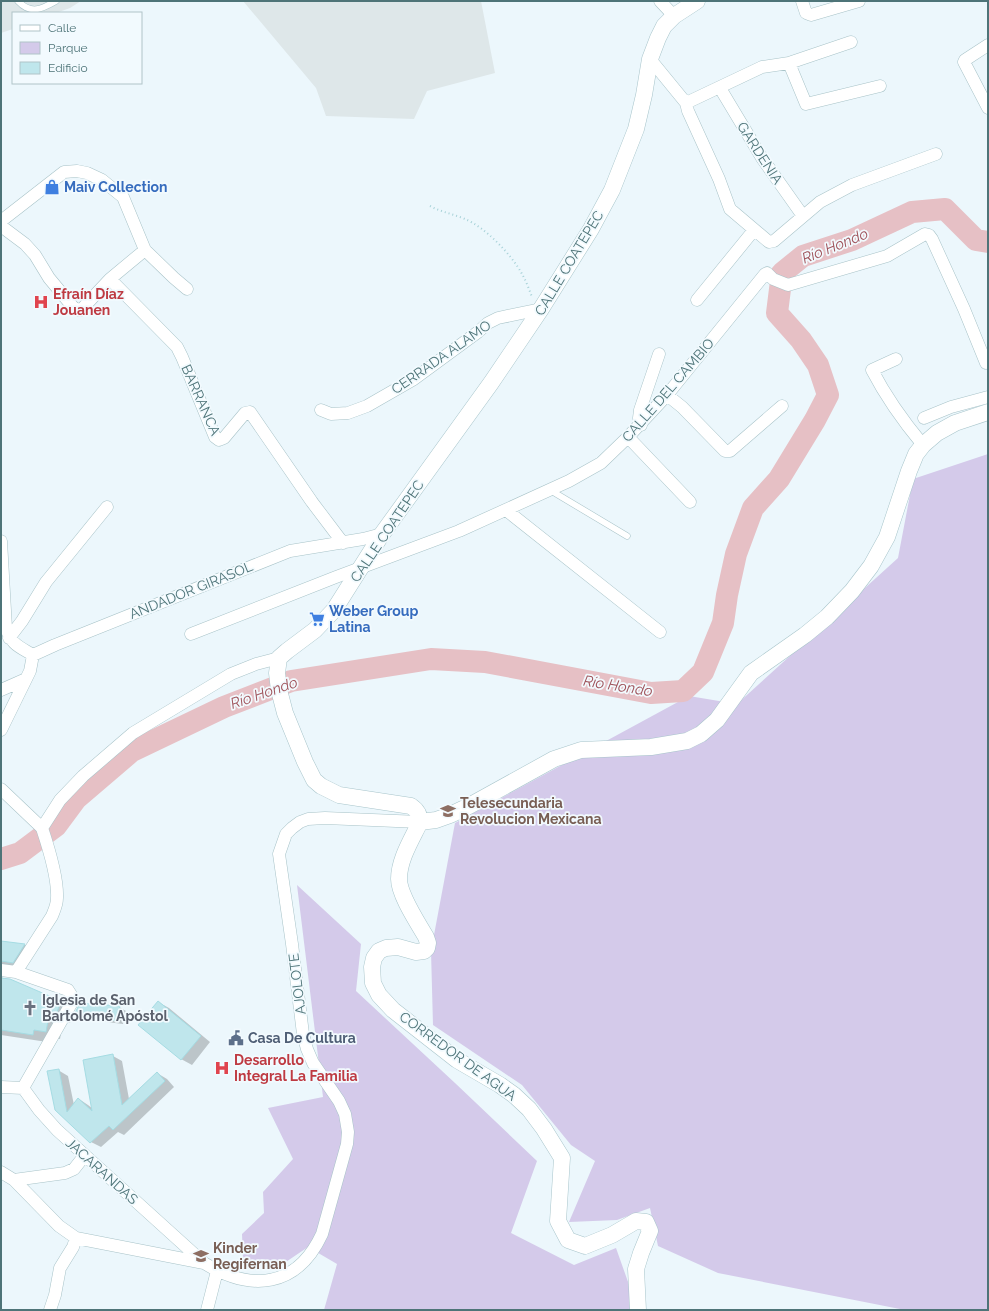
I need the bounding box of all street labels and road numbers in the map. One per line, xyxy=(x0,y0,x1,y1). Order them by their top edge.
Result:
street label: GARDENIA xyxy=(734,119,786,188)
street label: CALLE COATEPEC xyxy=(531,207,607,318)
street label: CERRADA ALAMO xyxy=(388,317,494,397)
street label: CALLE DEL CAMBIO xyxy=(619,335,717,445)
street label: BARRANCA xyxy=(178,362,224,438)
street label: CALLE COATEPEC xyxy=(347,477,427,585)
street label: ANDADOR GIRASOL xyxy=(127,558,255,622)
street label: AJOLOTE xyxy=(285,952,309,1016)
street label: CORREDOR DE AGUA xyxy=(396,1008,520,1104)
street label: JACARANDAS xyxy=(63,1134,142,1208)

